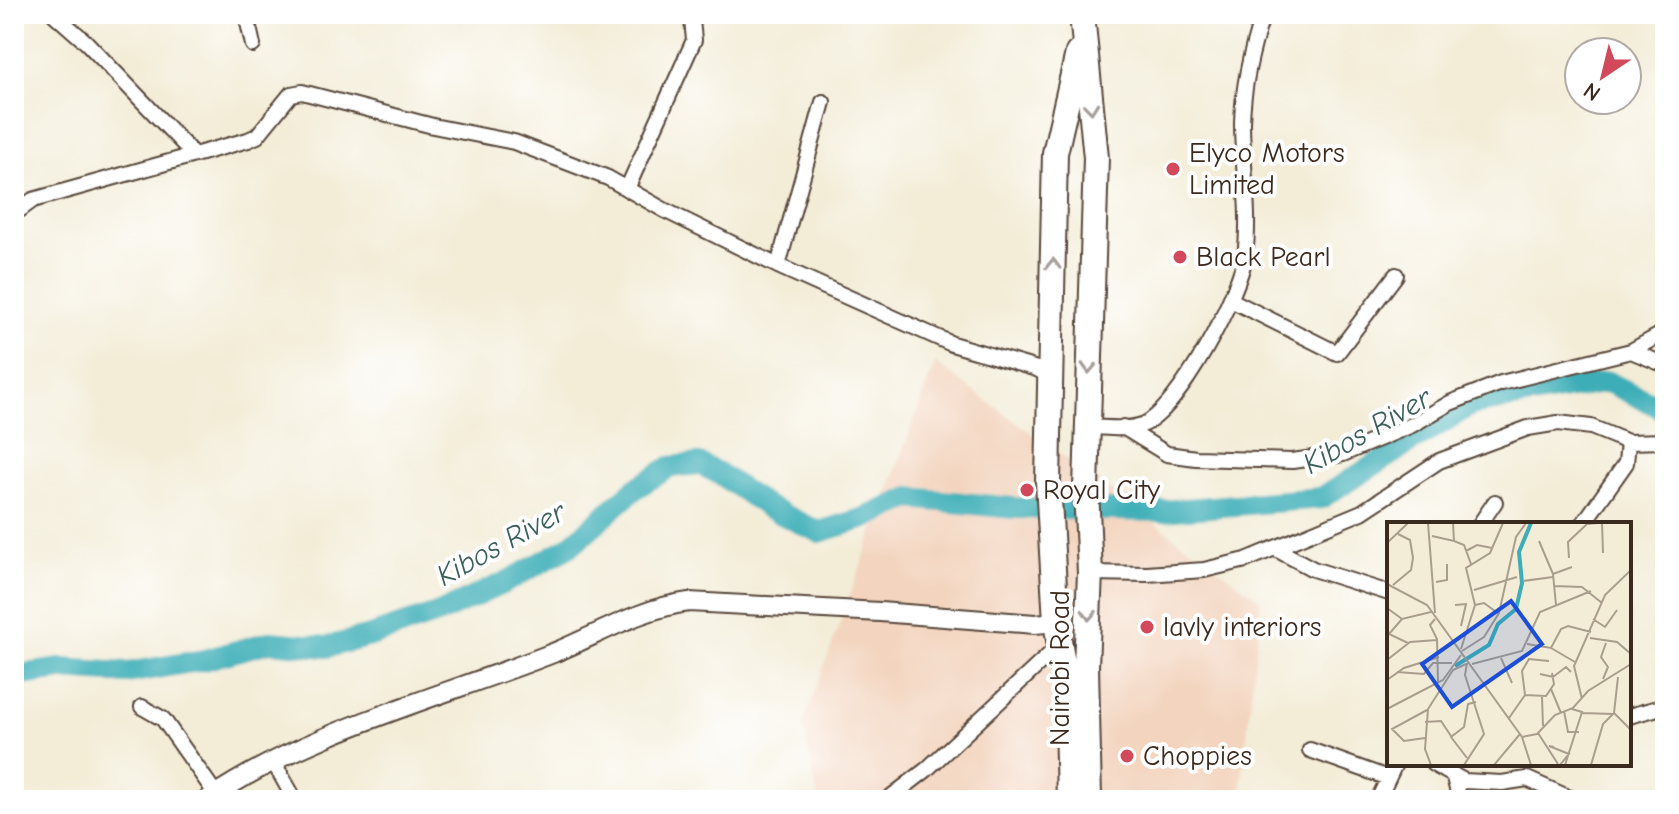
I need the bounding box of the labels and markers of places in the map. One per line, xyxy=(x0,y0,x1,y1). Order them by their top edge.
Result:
place label: Elyco Motors Limited xyxy=(1189,137,1345,201)
marker: Elyco Motors Limited xyxy=(1164,160,1182,178)
place label: Black Pearl xyxy=(1196,241,1331,273)
marker: Black Pearl xyxy=(1171,248,1189,266)
place label: Royal City xyxy=(1043,474,1161,506)
marker: Royal City xyxy=(1018,481,1036,499)
place label: lavly interiors xyxy=(1163,611,1321,643)
marker: lavly interiors xyxy=(1138,618,1156,636)
place label: Choppies xyxy=(1143,740,1252,772)
marker: Choppies xyxy=(1118,747,1136,765)

